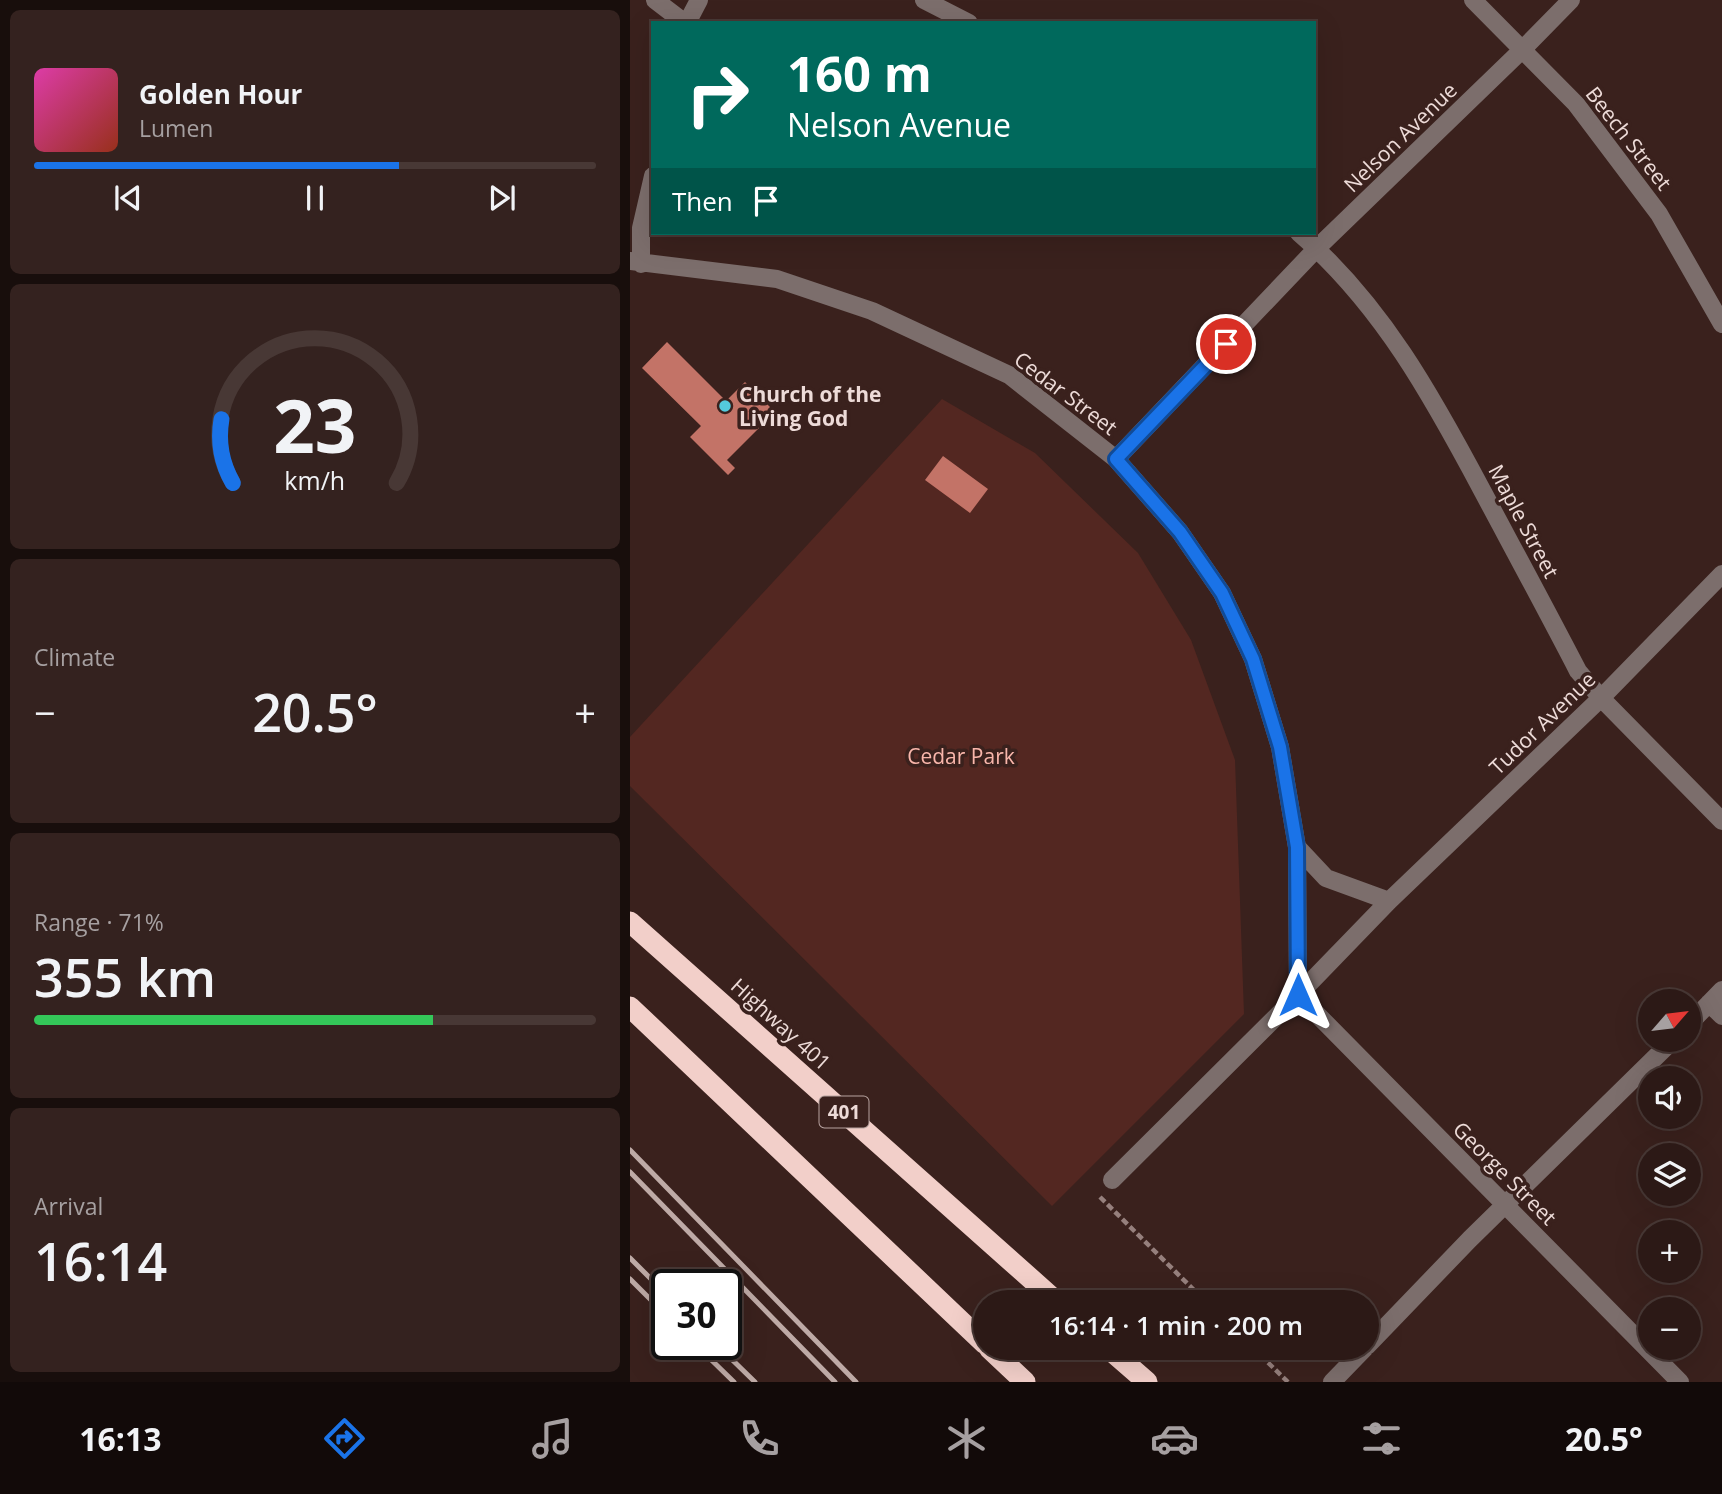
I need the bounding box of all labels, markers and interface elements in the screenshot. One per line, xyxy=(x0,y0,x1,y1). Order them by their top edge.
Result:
text: 160 m xyxy=(787,40,932,106)
icon: right xyxy=(672,49,763,140)
text: Golden Hour xyxy=(139,76,302,112)
street label: Nelson Avenue xyxy=(1337,76,1463,198)
street label: Beech Street xyxy=(1580,80,1678,196)
text: Nelson Avenue xyxy=(787,103,1011,146)
text: Lumen xyxy=(139,112,213,144)
icon: previous xyxy=(109,179,147,217)
icon: pause xyxy=(296,179,334,217)
icon: next xyxy=(483,179,521,217)
icon: arrive xyxy=(747,182,785,220)
text: Then xyxy=(672,183,733,219)
pin xyxy=(1196,314,1256,374)
icon: arrive xyxy=(1207,325,1245,363)
street label: Cedar Street xyxy=(1009,345,1123,441)
text: 23 xyxy=(273,375,357,474)
place label: Church of the Living God xyxy=(739,380,882,432)
marker: Church of the Living God xyxy=(717,398,733,414)
street label: Maple Street xyxy=(1482,459,1566,583)
text: km/h xyxy=(285,462,345,496)
text: Climate xyxy=(34,641,115,673)
street label: Tudor Avenue xyxy=(1483,665,1601,781)
text: 20.5° xyxy=(252,676,378,747)
text: − xyxy=(34,686,56,738)
text: + xyxy=(574,686,596,738)
park label: Cedar Park xyxy=(907,742,1015,770)
text: Range · 71% xyxy=(34,906,164,938)
text: 355 km xyxy=(34,941,216,1012)
position arrow xyxy=(1261,958,1335,1032)
street label: Highway 401 xyxy=(725,972,837,1076)
north arrow xyxy=(1638,989,1701,1052)
map controls xyxy=(1638,989,1701,1360)
button: sound xyxy=(1638,1066,1701,1129)
road number: 401 xyxy=(820,1096,868,1128)
street label: George Street xyxy=(1447,1115,1563,1231)
button: layers xyxy=(1638,1143,1701,1206)
text: Arrival xyxy=(34,1190,103,1222)
button: + xyxy=(1638,1220,1701,1283)
text: 16:14 xyxy=(34,1225,167,1296)
speed limit sign: 30 xyxy=(651,1269,742,1360)
button: − xyxy=(1638,1297,1701,1360)
text: 16:14 · 1 min · 200 m xyxy=(1049,1307,1303,1343)
icon: directions xyxy=(320,1414,369,1463)
icon: music xyxy=(528,1414,577,1463)
icon: phone xyxy=(735,1414,784,1463)
icon: climate xyxy=(942,1414,991,1463)
icon: car xyxy=(1150,1414,1199,1463)
icon: filters xyxy=(1357,1414,1406,1463)
text: 16:13 xyxy=(79,1417,162,1460)
text: 20.5° xyxy=(1565,1417,1643,1460)

